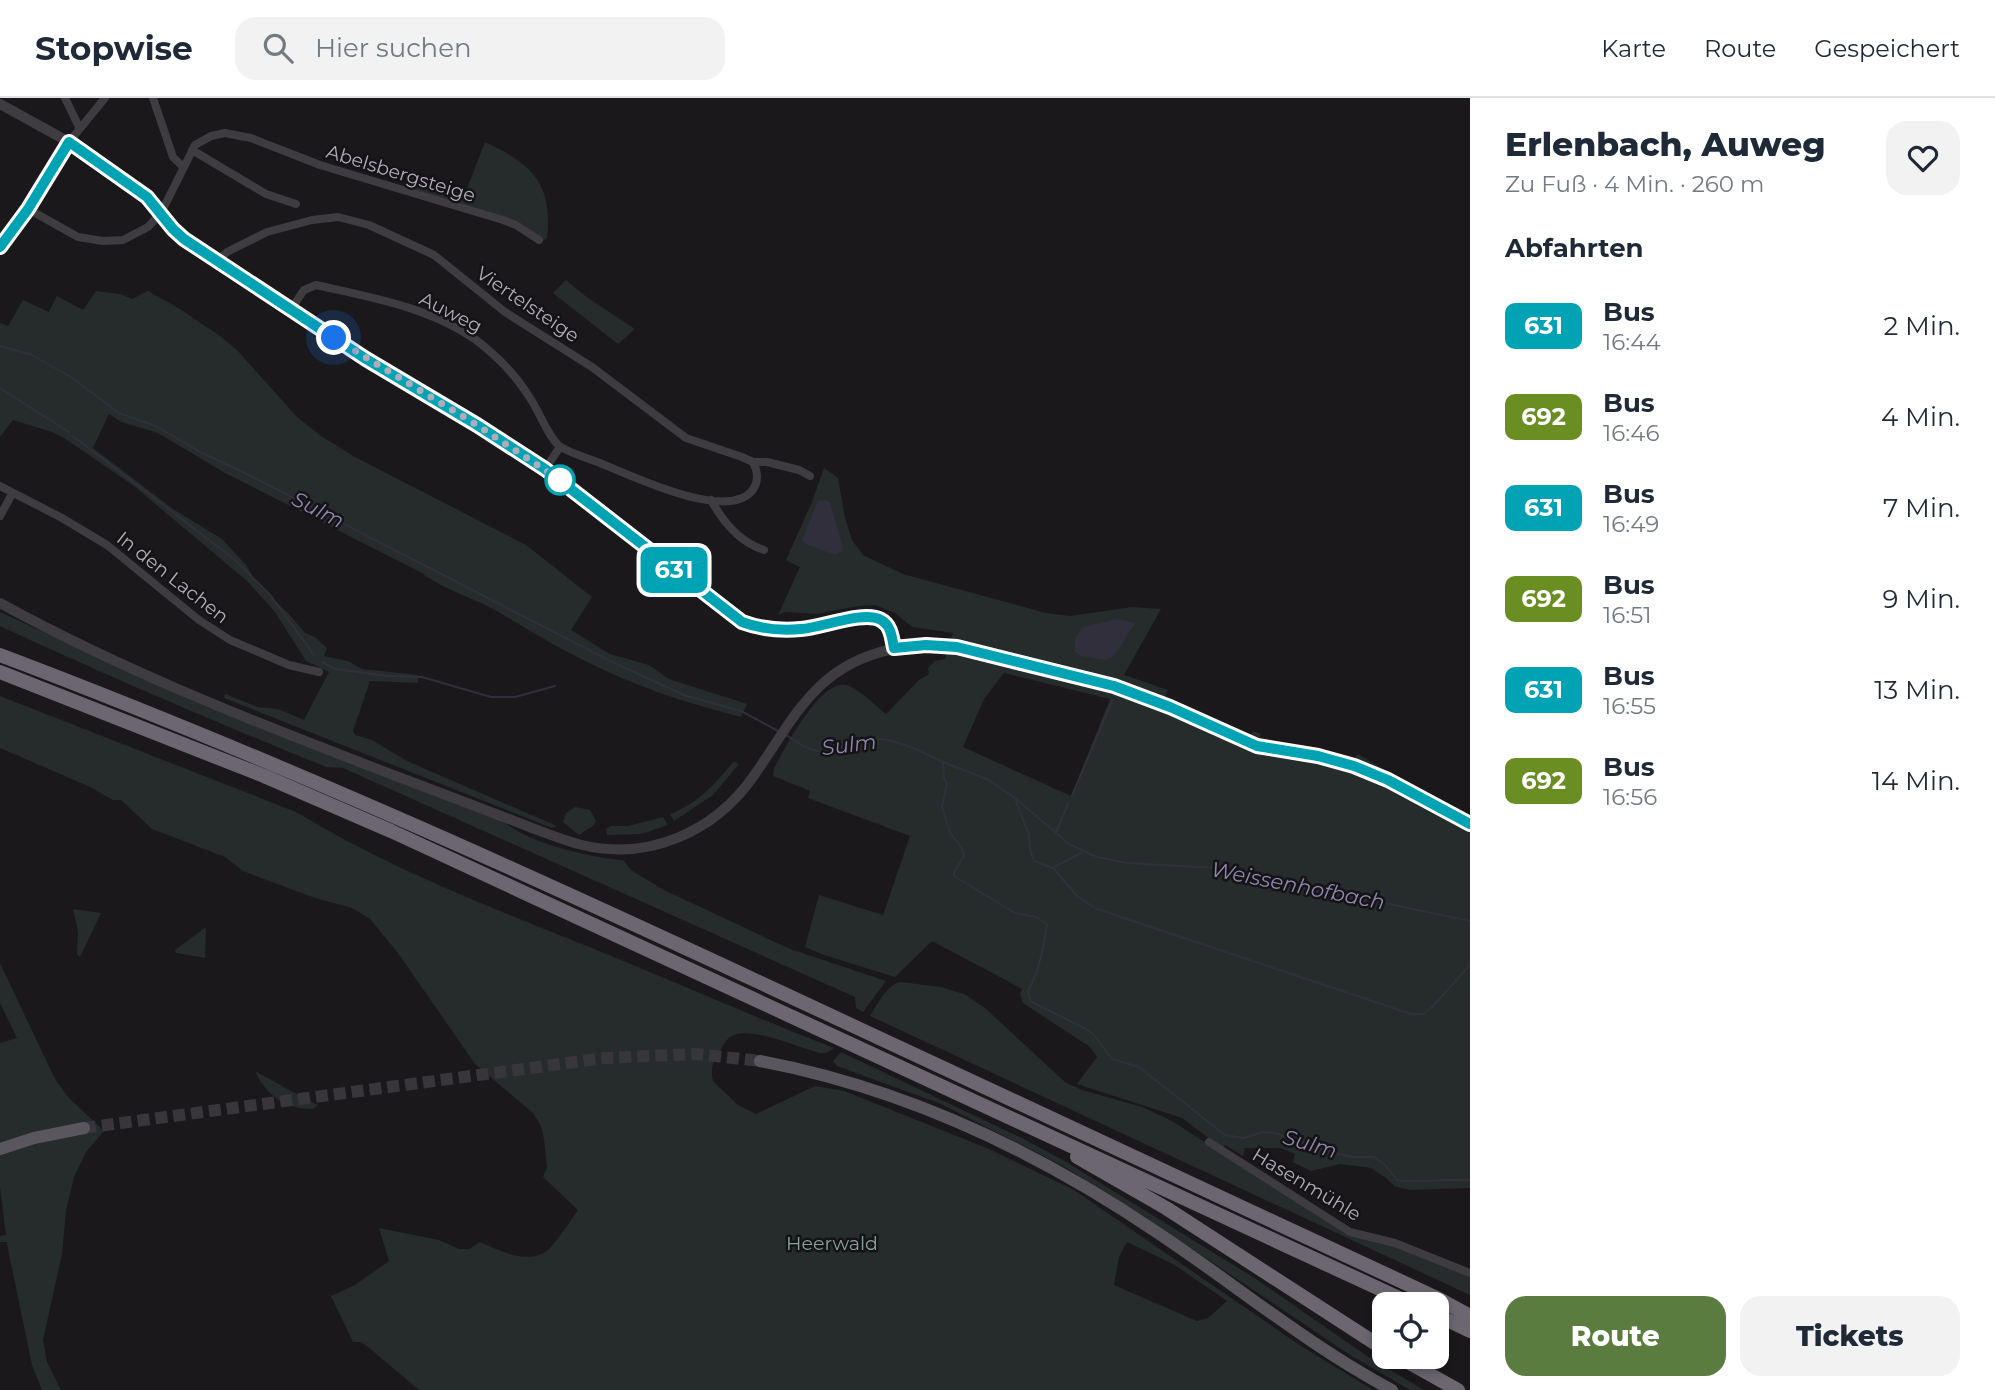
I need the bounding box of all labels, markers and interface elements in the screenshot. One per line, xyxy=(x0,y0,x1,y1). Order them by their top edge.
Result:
search box xyxy=(235,17,725,80)
text: Stopwise xyxy=(35,28,193,68)
icon: search xyxy=(259,29,297,67)
text: Hier suchen xyxy=(315,32,471,64)
text: Karte xyxy=(1601,34,1666,63)
text: Route xyxy=(1704,34,1776,63)
text: Gespeichert xyxy=(1814,34,1960,63)
button: heart xyxy=(1886,121,1960,195)
text: Erlenbach, Auweg xyxy=(1505,124,1825,164)
street label: Abelsbergsteige xyxy=(323,140,478,207)
text: Zu Fuß · 4 Min. · 260 m xyxy=(1505,170,1764,198)
text: Abfahrten xyxy=(1505,232,1644,264)
street label: Viertelsteige xyxy=(472,262,584,347)
street label: Auweg xyxy=(416,287,486,338)
text: Bus xyxy=(1603,296,1655,328)
text: 2 Min. xyxy=(1884,310,1960,342)
text: 631 xyxy=(1524,311,1563,340)
your location xyxy=(316,320,351,355)
text: 16:44 xyxy=(1603,328,1661,356)
text: Bus xyxy=(1603,387,1655,419)
text: 4 Min. xyxy=(1881,401,1960,433)
text: 692 xyxy=(1521,402,1566,431)
text: 16:46 xyxy=(1603,419,1659,447)
unlabelled marker xyxy=(545,465,575,495)
text: Bus xyxy=(1603,478,1655,510)
water label: Sulm xyxy=(288,486,348,533)
text: 7 Min. xyxy=(1883,492,1960,524)
text: 631 xyxy=(1524,493,1563,522)
text: 16:49 xyxy=(1603,510,1659,538)
street label: In den Lachen xyxy=(112,527,233,628)
line badge: 631 xyxy=(634,547,714,593)
text: 631 xyxy=(655,555,693,584)
text: Bus xyxy=(1603,569,1655,601)
text: 9 Min. xyxy=(1882,583,1960,615)
text: 692 xyxy=(1521,584,1566,613)
text: 16:51 xyxy=(1603,601,1652,629)
text: Bus xyxy=(1603,660,1655,692)
text: 13 Min. xyxy=(1874,674,1960,706)
text: 631 xyxy=(1524,675,1563,704)
text: 16:55 xyxy=(1603,692,1656,720)
water label: Sulm xyxy=(820,729,878,760)
text: Bus xyxy=(1603,751,1655,783)
text: 14 Min. xyxy=(1872,765,1960,797)
text: 692 xyxy=(1521,766,1566,795)
text: 16:56 xyxy=(1603,783,1657,811)
water label: Weissenhofbach xyxy=(1209,856,1387,915)
water label: Sulm xyxy=(1280,1124,1340,1163)
street label: Hasenmühle xyxy=(1248,1143,1365,1226)
park label: Heerwald xyxy=(786,1232,878,1255)
map controls xyxy=(1372,1292,1449,1369)
button: locate xyxy=(1372,1292,1449,1369)
button: Route xyxy=(1505,1296,1726,1376)
button: Tickets xyxy=(1740,1296,1960,1376)

